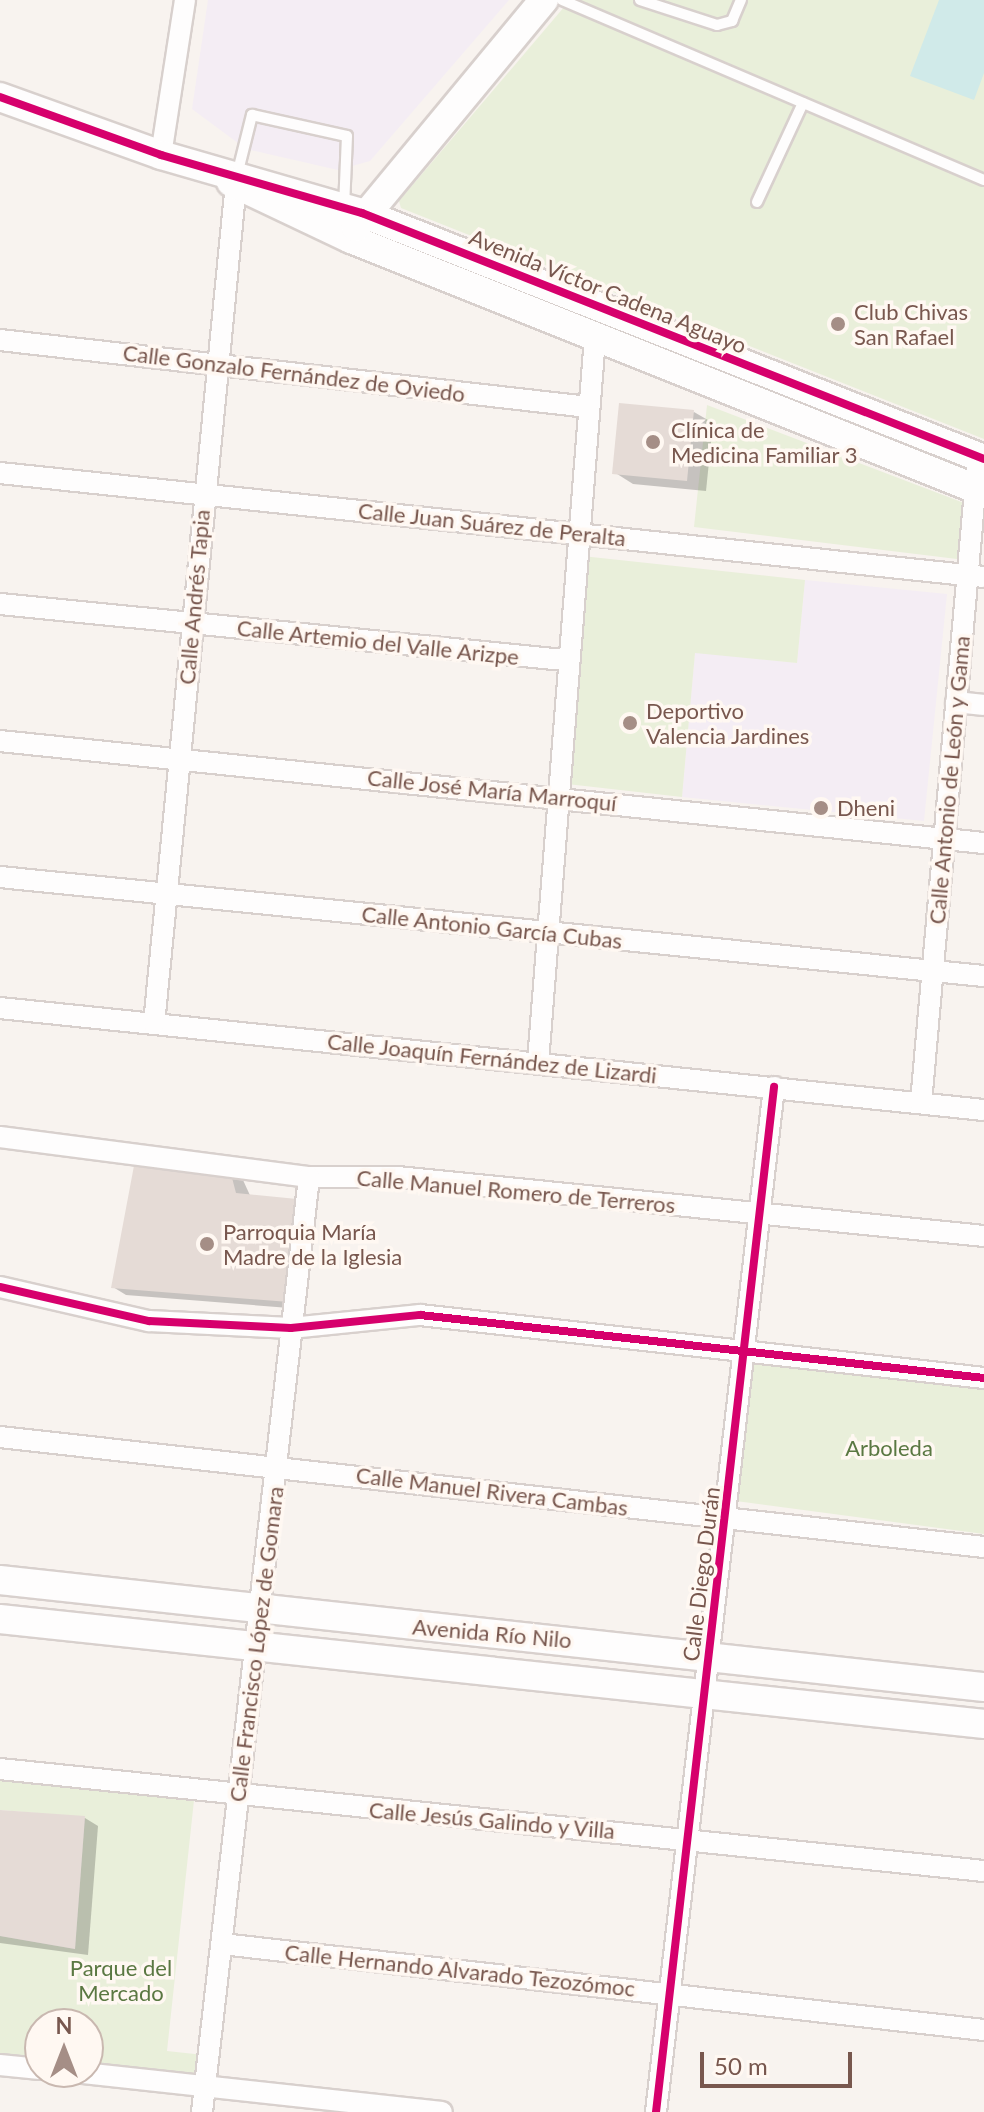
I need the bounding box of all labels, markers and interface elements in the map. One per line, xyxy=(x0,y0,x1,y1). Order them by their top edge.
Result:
street label: Avenida Víctor Cadena Aguayo xyxy=(465,223,751,359)
place label: Club Chivas San Rafael xyxy=(854,298,968,350)
marker: Club Chivas San Rafael xyxy=(829,315,847,333)
street label: Calle Gonzalo Fernández de Oviedo xyxy=(121,339,467,407)
place label: Clínica de Medicina Familiar 3 xyxy=(671,416,858,468)
marker: Clínica de Medicina Familiar 3 xyxy=(642,431,664,453)
street label: Calle Juan Suárez de Peralta xyxy=(357,497,627,551)
street label: Calle Andrés Tapia xyxy=(173,508,215,686)
street label: Calle Artemio del Valle Arizpe xyxy=(235,614,521,670)
street label: Calle Antonio de León y Gama xyxy=(923,634,975,926)
place label: Deportivo Valencia Jardines xyxy=(646,697,810,748)
marker: Deportivo Valencia Jardines xyxy=(621,714,639,732)
street label: Calle José María Marroquí xyxy=(366,764,618,816)
place label: Dheni xyxy=(837,795,895,821)
marker: Dheni xyxy=(812,799,830,817)
street label: Calle Antonio García Cubas xyxy=(360,900,624,954)
street label: Calle Joaquín Fernández de Lizardi xyxy=(326,1028,658,1088)
street label: Calle Manuel Romero de Terreros xyxy=(355,1164,677,1218)
place label: Parroquia María Madre de la Iglesia xyxy=(223,1218,402,1270)
marker: Parroquia María Madre de la Iglesia xyxy=(198,1235,216,1253)
park label: Arboleda xyxy=(845,1435,933,1461)
street label: Calle Manuel Rivera Cambas xyxy=(355,1461,629,1521)
street label: Calle Francisco López de Gomara xyxy=(224,1485,288,1803)
street label: Calle Diego Durán xyxy=(677,1485,725,1663)
street label: Avenida Río Nilo xyxy=(411,1613,573,1653)
street label: Calle Jesús Galindo y Villa xyxy=(367,1796,617,1844)
street label: Calle Hernando Alvarado Tezozómoc xyxy=(283,1938,637,2002)
park label: Parque del Mercado xyxy=(70,1954,172,2006)
north arrow xyxy=(24,2008,104,2088)
text: N xyxy=(56,2012,72,2039)
scale bar xyxy=(704,2036,856,2086)
text: 50 m xyxy=(714,2051,768,2080)

